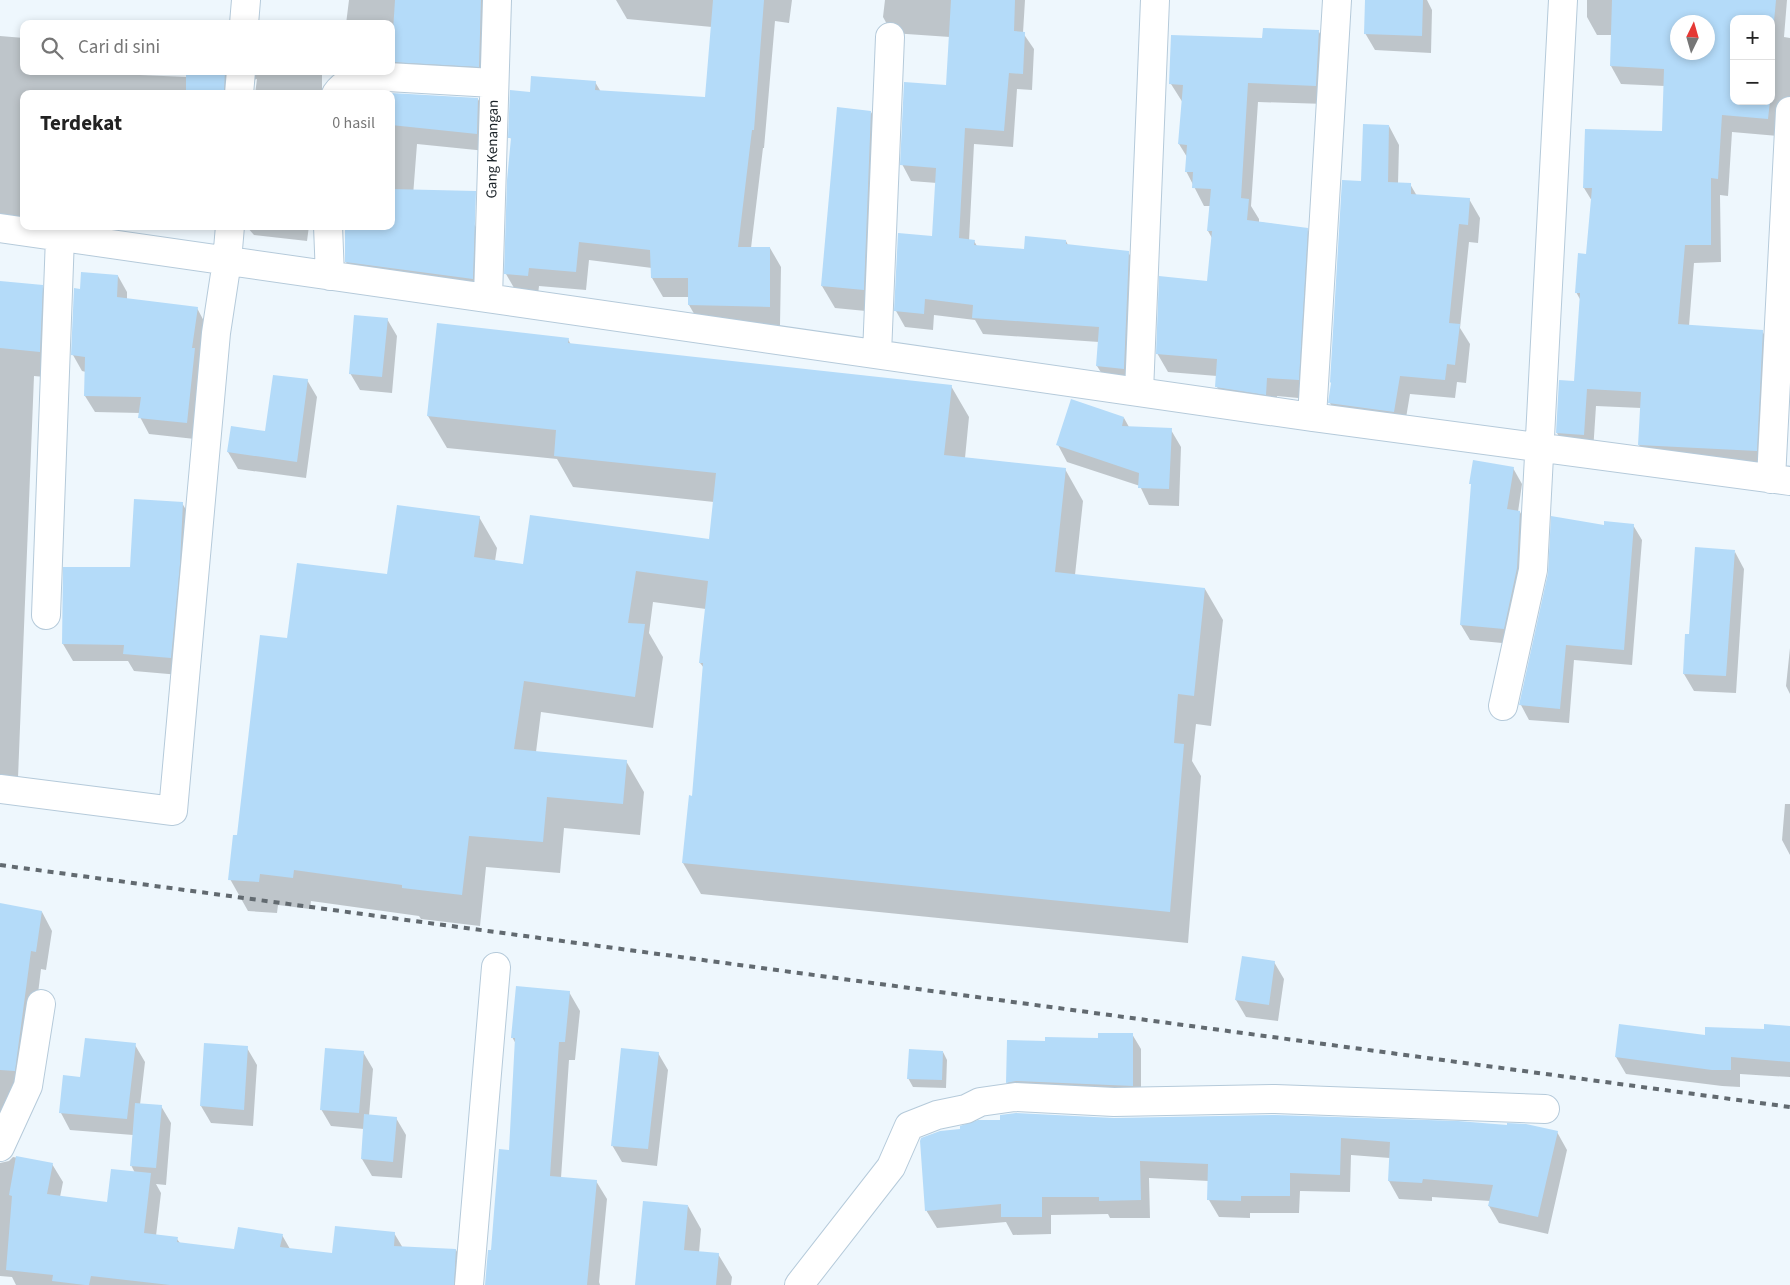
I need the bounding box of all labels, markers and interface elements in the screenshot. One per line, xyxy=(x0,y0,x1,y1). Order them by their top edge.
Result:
north arrow xyxy=(1670,15,1715,60)
map controls xyxy=(1730,15,1775,105)
button: + xyxy=(1730,15,1775,60)
search box xyxy=(20,20,395,75)
icon: search xyxy=(38,34,66,62)
text: Cari di sini xyxy=(78,34,160,61)
button: − xyxy=(1730,60,1775,105)
street label: Gang Kenangan xyxy=(481,100,504,199)
text: Terdekat xyxy=(40,108,122,138)
text: 0 hasil xyxy=(332,112,375,134)

